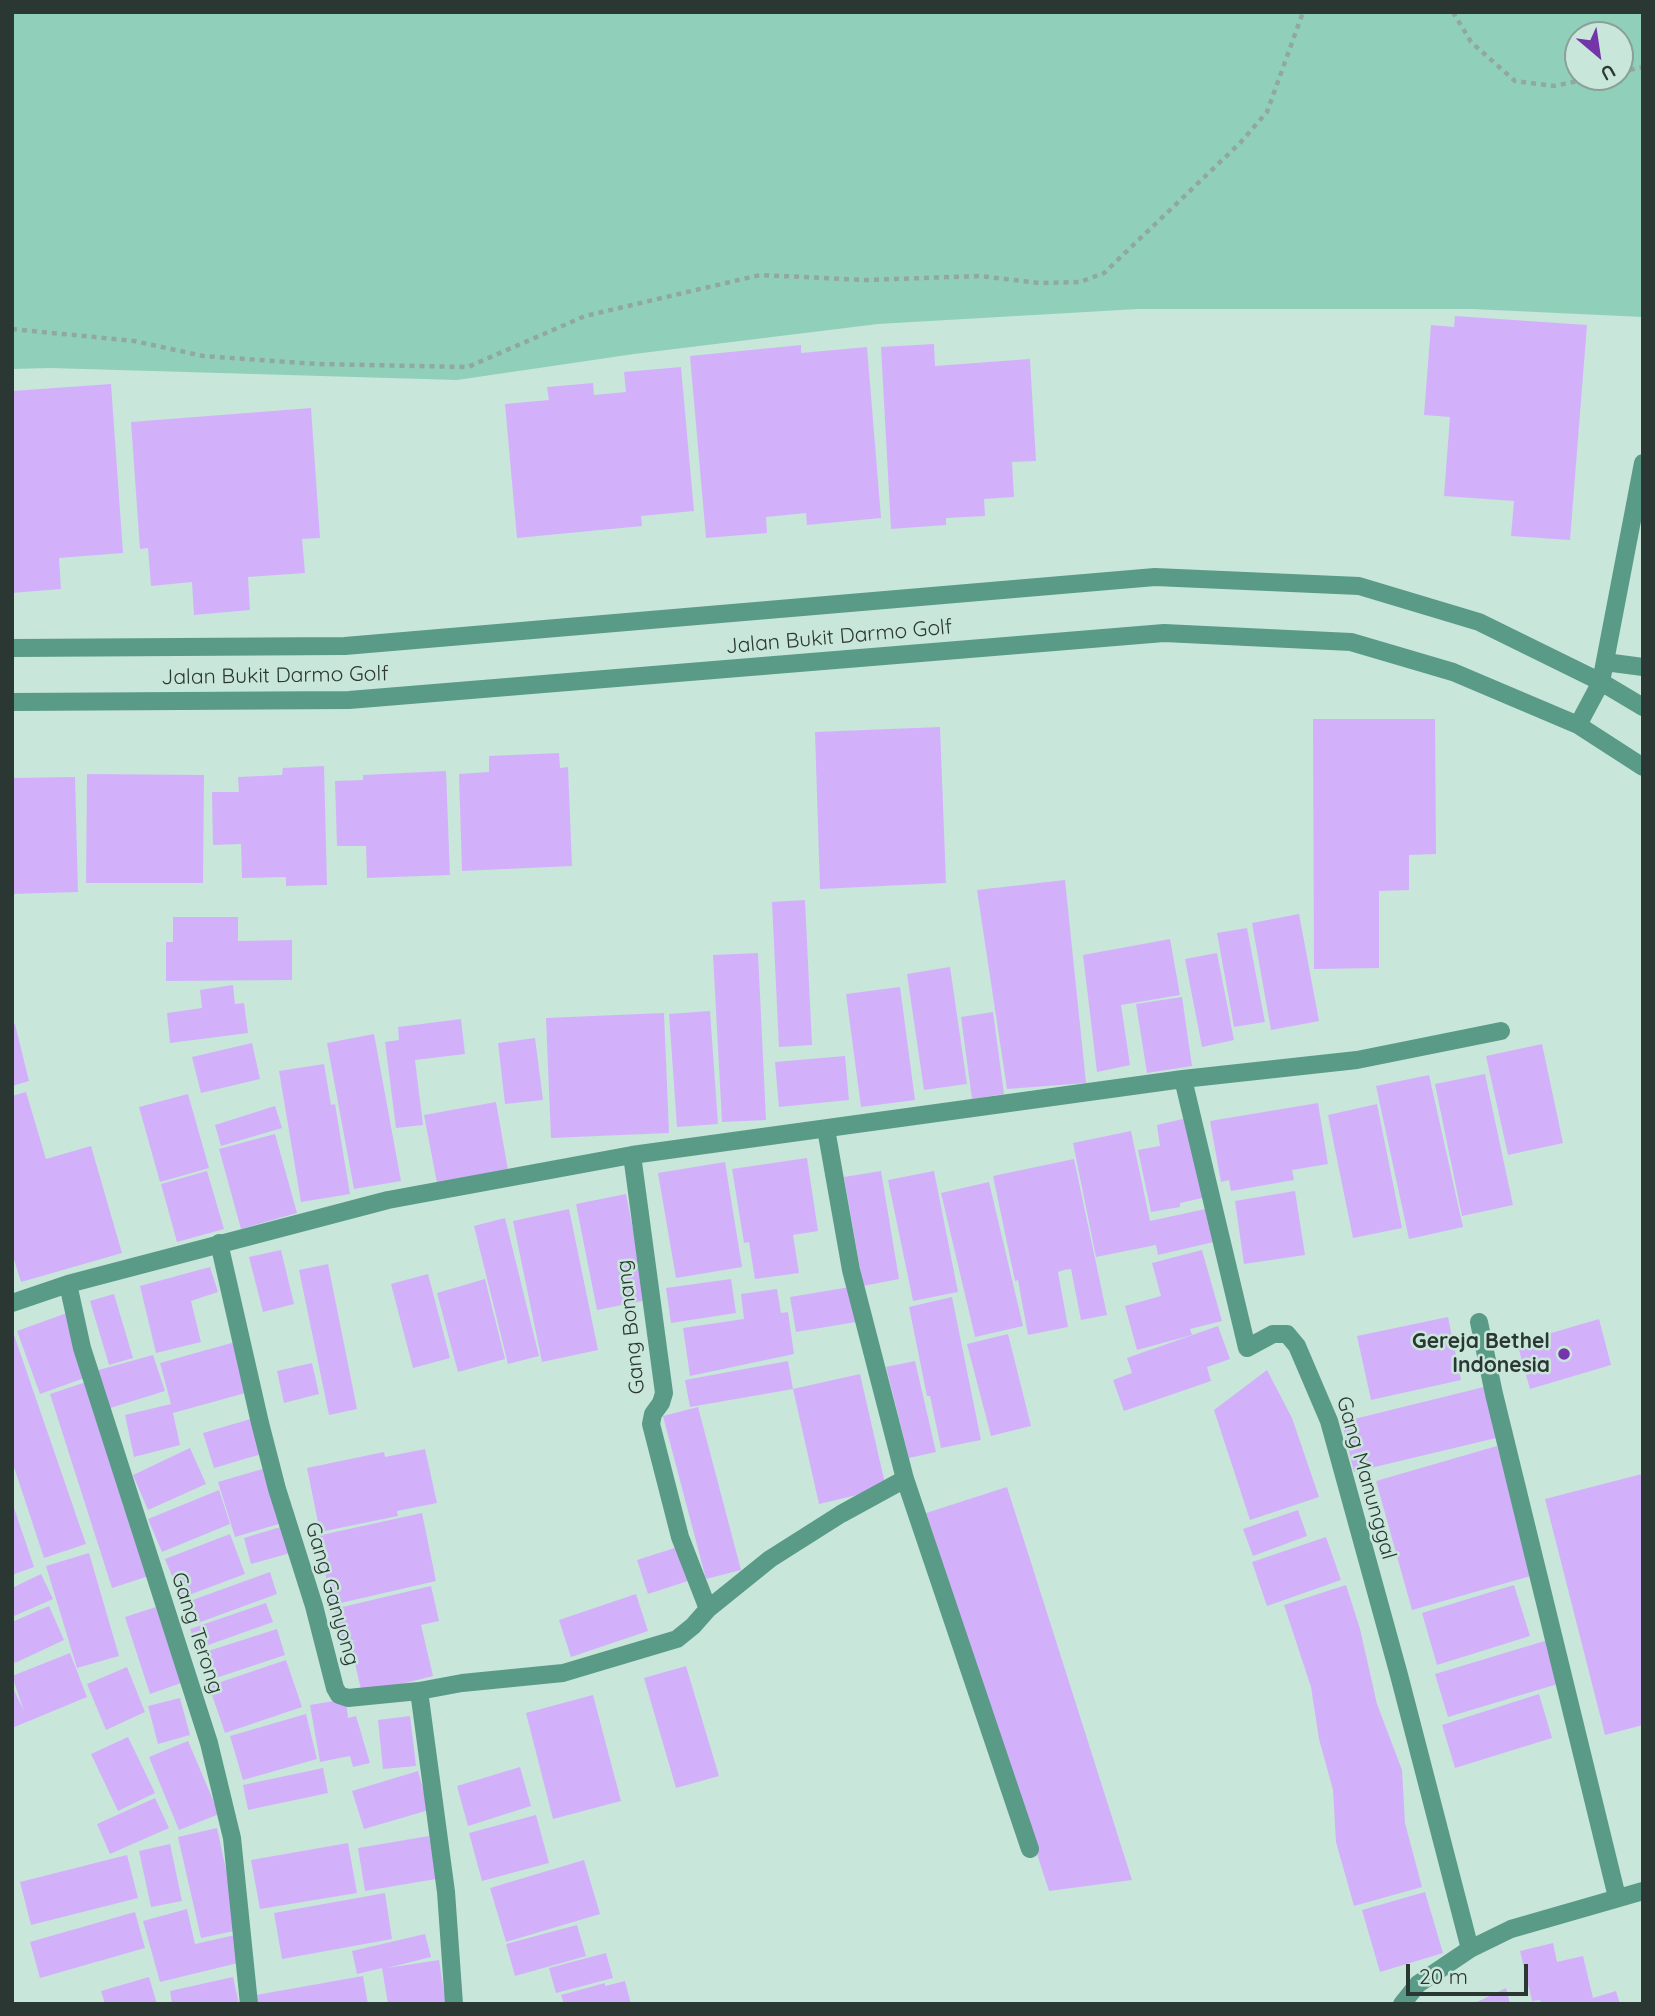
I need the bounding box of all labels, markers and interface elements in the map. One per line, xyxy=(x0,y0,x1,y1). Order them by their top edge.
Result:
north arrow xyxy=(1564,21,1634,91)
text: U xyxy=(1597,59,1620,86)
street label: Jalan Bukit Darmo Golf xyxy=(725,615,953,659)
street label: Jalan Bukit Darmo Golf xyxy=(161,661,389,691)
street label: Gang Bonang xyxy=(611,1259,651,1395)
place label: Gereja Bethel Indonesia xyxy=(1412,1329,1550,1379)
marker: Gereja Bethel Indonesia xyxy=(1556,1346,1572,1362)
street label: Gang Manunggal xyxy=(1331,1394,1401,1562)
street label: Gang Ganyong xyxy=(299,1519,365,1669)
street label: Gang Terong xyxy=(166,1569,228,1697)
scale bar xyxy=(1410,1950,1532,1994)
text: 20 m xyxy=(1419,1963,1468,1989)

